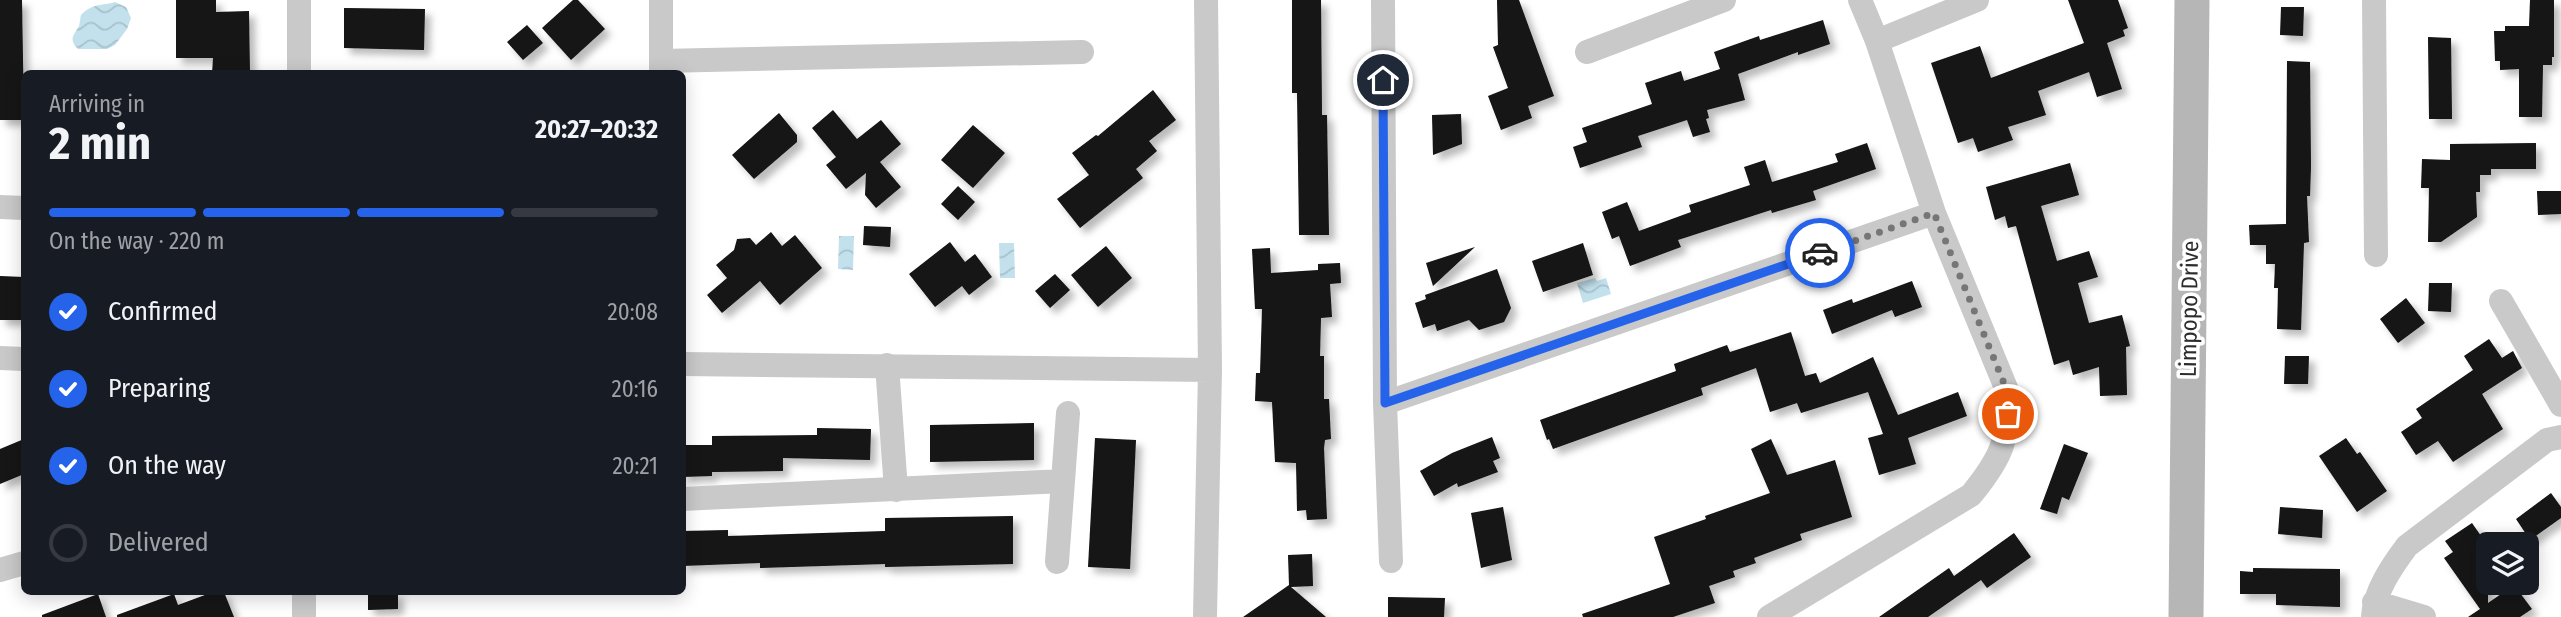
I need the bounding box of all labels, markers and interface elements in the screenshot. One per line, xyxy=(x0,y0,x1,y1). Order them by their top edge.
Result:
pin xyxy=(1353,50,1413,110)
icon: home xyxy=(1364,61,1402,99)
text: Arriving in xyxy=(49,90,145,118)
text: 20:27–20:32 xyxy=(535,114,658,145)
text: 2 min xyxy=(49,116,151,171)
courier xyxy=(1785,218,1855,288)
text: On the way · 220 m xyxy=(49,227,224,255)
icon: car xyxy=(1801,234,1839,272)
street label: Limpopo Drive xyxy=(2174,241,2204,377)
icon: check xyxy=(49,293,87,331)
text: Confirmed xyxy=(108,296,218,327)
text: 20:08 xyxy=(608,298,658,326)
icon: check xyxy=(49,370,87,408)
text: Preparing xyxy=(108,373,210,404)
text: 20:16 xyxy=(612,375,658,403)
pin xyxy=(1978,384,2038,444)
icon: bag xyxy=(1989,395,2027,433)
icon: check xyxy=(49,447,87,485)
text: On the way xyxy=(108,450,226,481)
text: 20:21 xyxy=(612,452,658,480)
text: Delivered xyxy=(108,527,209,558)
map controls xyxy=(2476,532,2539,595)
button: layers xyxy=(2476,532,2539,595)

